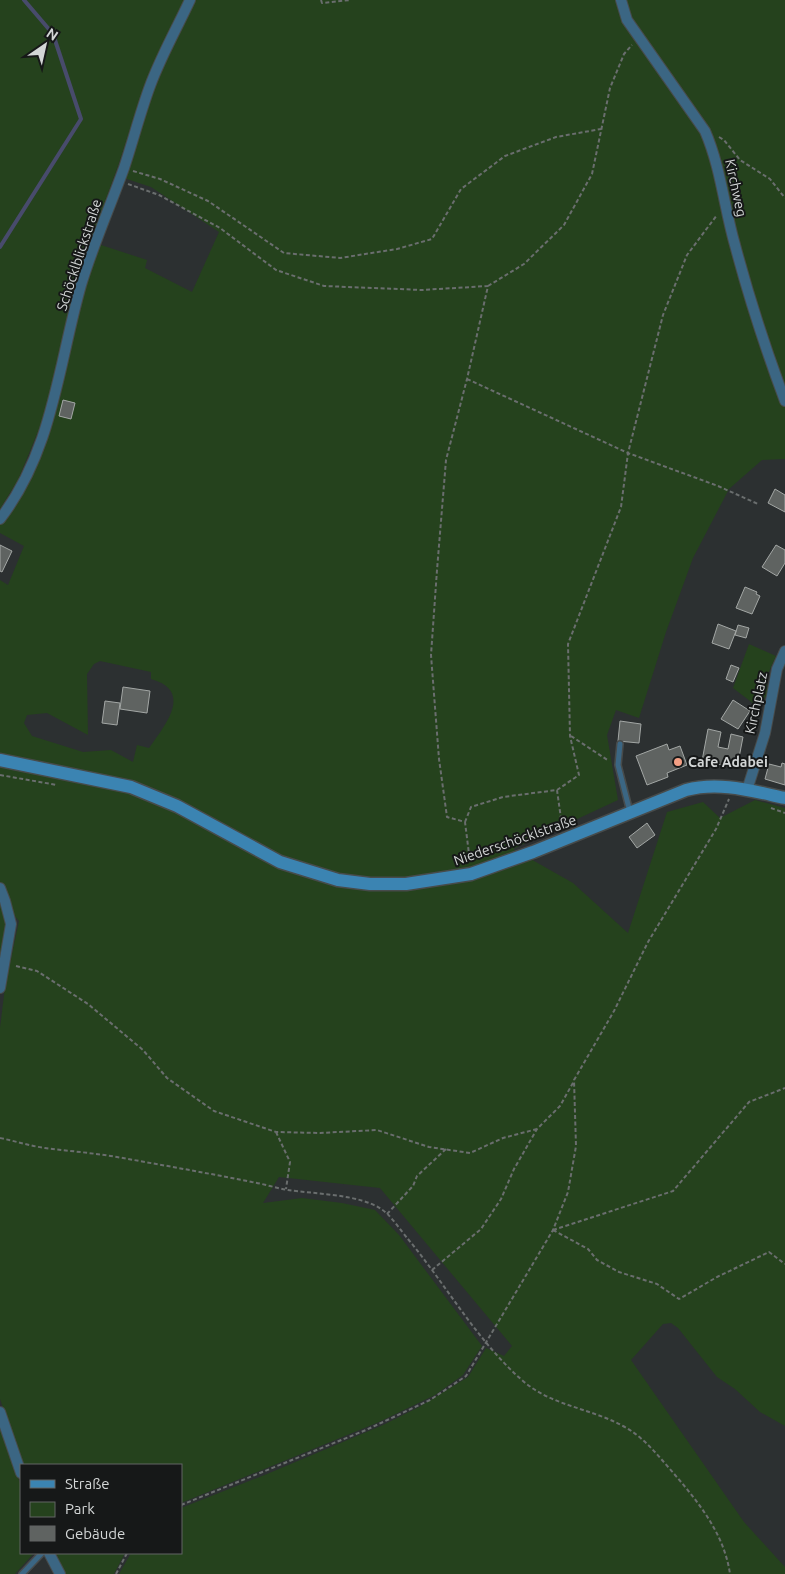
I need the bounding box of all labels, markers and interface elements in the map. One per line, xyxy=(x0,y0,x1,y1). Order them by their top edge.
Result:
north arrow xyxy=(20,20,70,70)
text: N xyxy=(43,25,61,44)
street label: Kirchweg xyxy=(722,158,750,218)
street label: Schöcklblickstraße xyxy=(53,197,105,313)
street label: Kirchplatz xyxy=(742,671,770,735)
place label: Cafe Adabei xyxy=(688,754,768,770)
marker: Cafe Adabei xyxy=(672,756,684,768)
street label: Niederschöcklstraße xyxy=(452,812,578,868)
legend xyxy=(20,1464,182,1554)
text: Straße xyxy=(65,1475,109,1492)
text: Park xyxy=(65,1500,95,1517)
text: Gebäude xyxy=(65,1525,125,1542)

